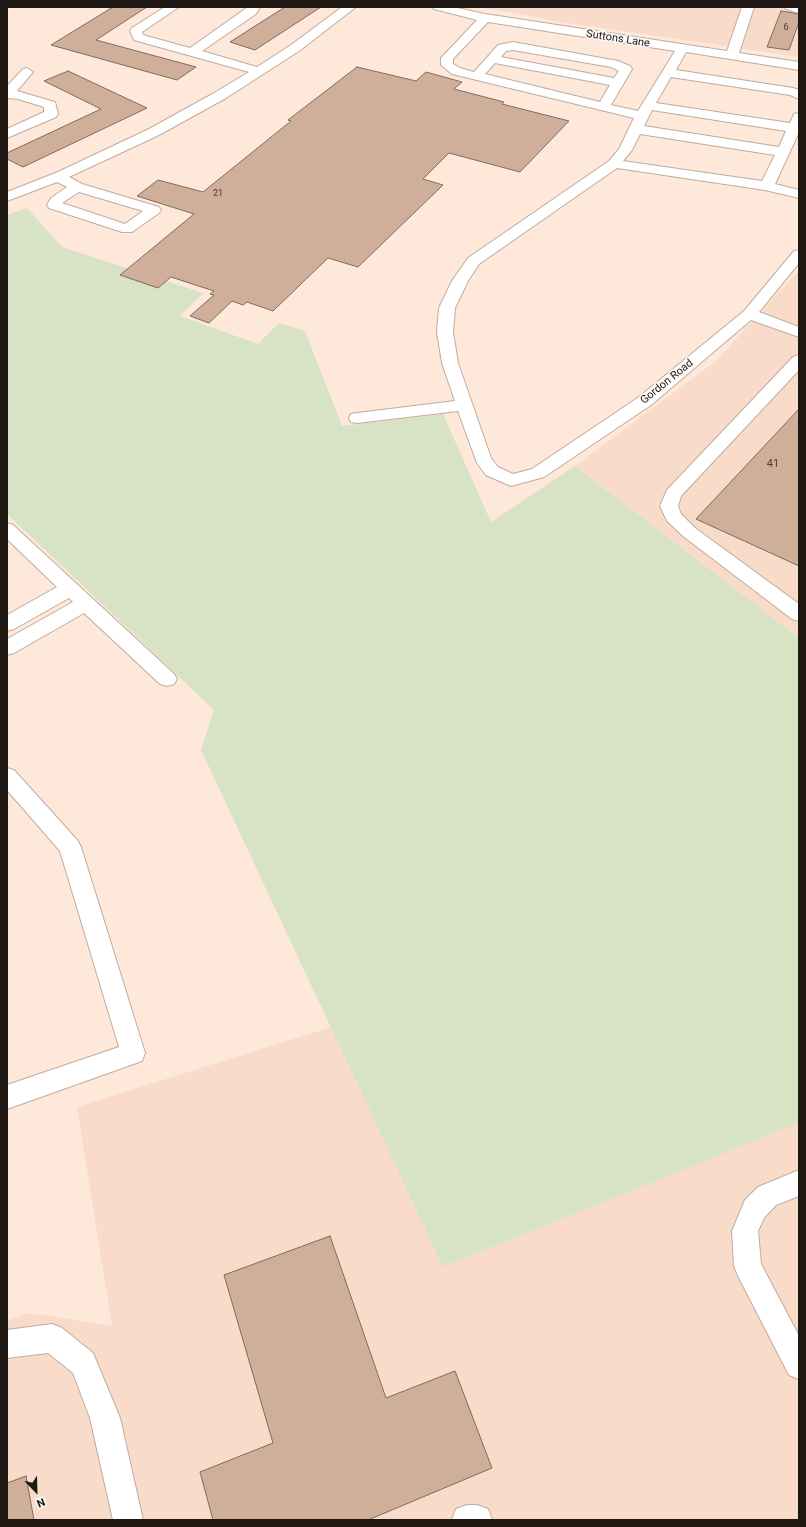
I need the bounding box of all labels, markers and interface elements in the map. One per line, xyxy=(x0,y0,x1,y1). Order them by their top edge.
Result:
house number: 6 xyxy=(783,23,789,33)
street label: Suttons Lane xyxy=(585,27,651,51)
house number: 21 xyxy=(213,189,223,199)
street label: Gordon Road xyxy=(638,357,696,407)
house number: 41 xyxy=(767,457,779,471)
north arrow xyxy=(16,1471,56,1511)
text: N xyxy=(35,1495,47,1510)

